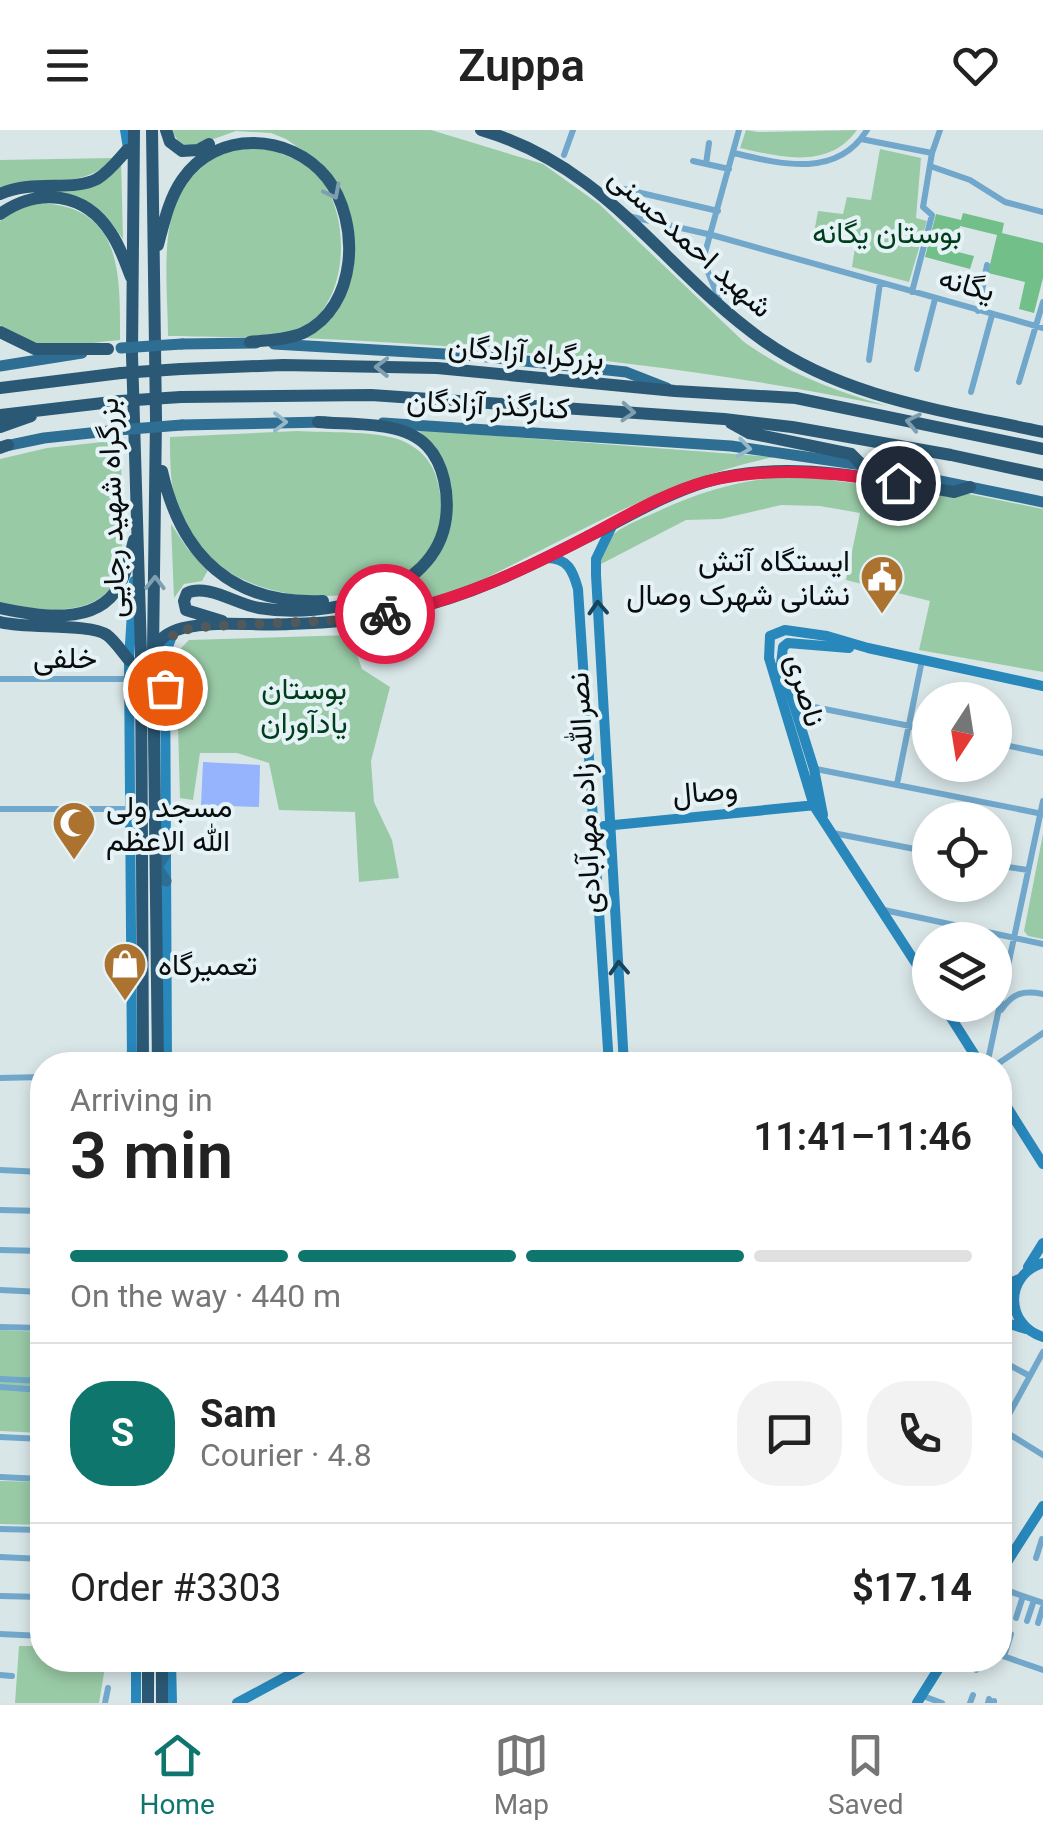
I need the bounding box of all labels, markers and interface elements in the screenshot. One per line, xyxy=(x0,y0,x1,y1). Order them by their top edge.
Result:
icon: menu xyxy=(40,38,95,93)
icon: heart xyxy=(948,38,1003,93)
text: Zuppa xyxy=(458,39,585,92)
street label: شهید احمدحسنی xyxy=(601,159,780,325)
one-way arrow xyxy=(321,182,341,200)
park label: بوستان یگانه xyxy=(812,215,962,251)
street label: یگانه xyxy=(935,259,999,309)
street label: بزرگراه آزادگان xyxy=(447,328,605,377)
one-way arrow xyxy=(374,356,390,377)
street label: کنارگذر آزادگان xyxy=(405,382,570,427)
street label: بزرگراه شهید رجایی xyxy=(90,397,133,619)
one-way arrow xyxy=(621,401,637,422)
one-way arrow xyxy=(272,411,288,433)
one-way arrow xyxy=(905,412,922,433)
one-way arrow xyxy=(736,437,752,458)
pin xyxy=(856,441,941,526)
icon: home xyxy=(871,456,926,511)
place label: ایستگاه آتش نشانی شهرک وصال xyxy=(626,543,850,613)
public building icon: ایستگاه آتش نشانی شهرک وصال xyxy=(859,554,905,615)
courier xyxy=(335,564,435,664)
one-way arrow xyxy=(144,574,165,590)
icon: bike xyxy=(358,587,413,642)
one-way arrow xyxy=(588,600,609,616)
street label: خلفی xyxy=(33,640,97,676)
pin xyxy=(123,646,208,731)
street label: ناصری xyxy=(778,649,833,731)
icon: bag xyxy=(138,661,193,716)
park label: بوستان یادآوران xyxy=(260,671,348,741)
street label: نصرالله زاده مهرآبادی xyxy=(560,671,609,915)
north arrow xyxy=(912,682,1012,782)
map controls xyxy=(912,682,1012,1022)
street label: وصال xyxy=(671,771,739,812)
place label: مسجد ولی الله الاعظم xyxy=(106,789,233,860)
mosque icon: مسجد ولی الله الاعظم xyxy=(51,800,97,861)
button: locate xyxy=(912,802,1012,902)
button: layers xyxy=(912,922,1012,1022)
shop icon: تعمیرگاه xyxy=(102,941,148,1002)
place label: تعمیرگاه xyxy=(158,947,257,983)
one-way arrow xyxy=(609,959,630,975)
text: Arriving in xyxy=(70,1081,213,1119)
text: 11:41–11:46 xyxy=(753,1115,972,1159)
text: 3 min xyxy=(70,1118,233,1194)
text: On the way · 440 m xyxy=(70,1277,341,1315)
button: chat xyxy=(737,1381,842,1486)
button: phone xyxy=(867,1381,972,1486)
text: Sam xyxy=(200,1392,277,1436)
text: S xyxy=(111,1411,134,1455)
text: Courier · 4.8 xyxy=(200,1436,372,1474)
text: Order #3303 xyxy=(70,1566,281,1610)
text: $17.14 xyxy=(852,1566,972,1610)
tab: Home xyxy=(139,1728,215,1821)
tab: Map xyxy=(494,1728,549,1821)
tab: Saved xyxy=(828,1728,904,1821)

